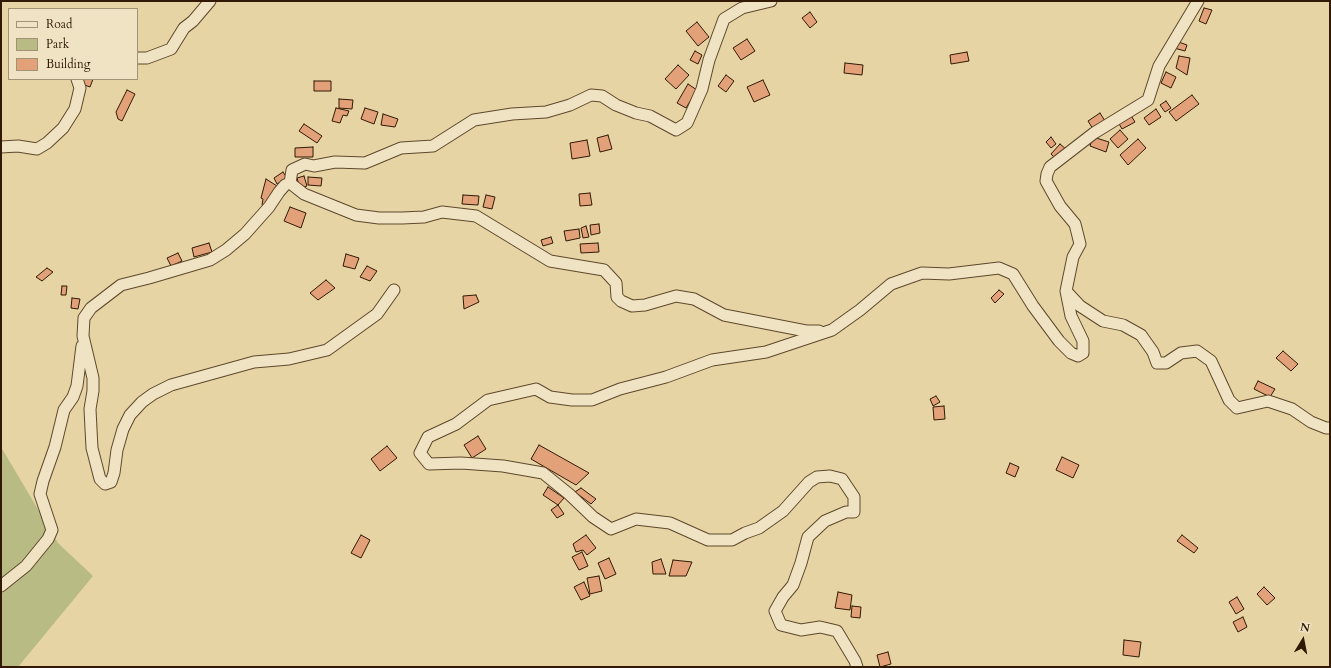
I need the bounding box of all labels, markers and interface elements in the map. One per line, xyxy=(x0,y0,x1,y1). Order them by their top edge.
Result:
legend xyxy=(8,8,138,80)
text: Road xyxy=(46,16,72,32)
text: Park xyxy=(46,36,69,52)
text: Building xyxy=(46,56,90,72)
text: N xyxy=(1299,619,1311,636)
north arrow xyxy=(1283,620,1323,660)

